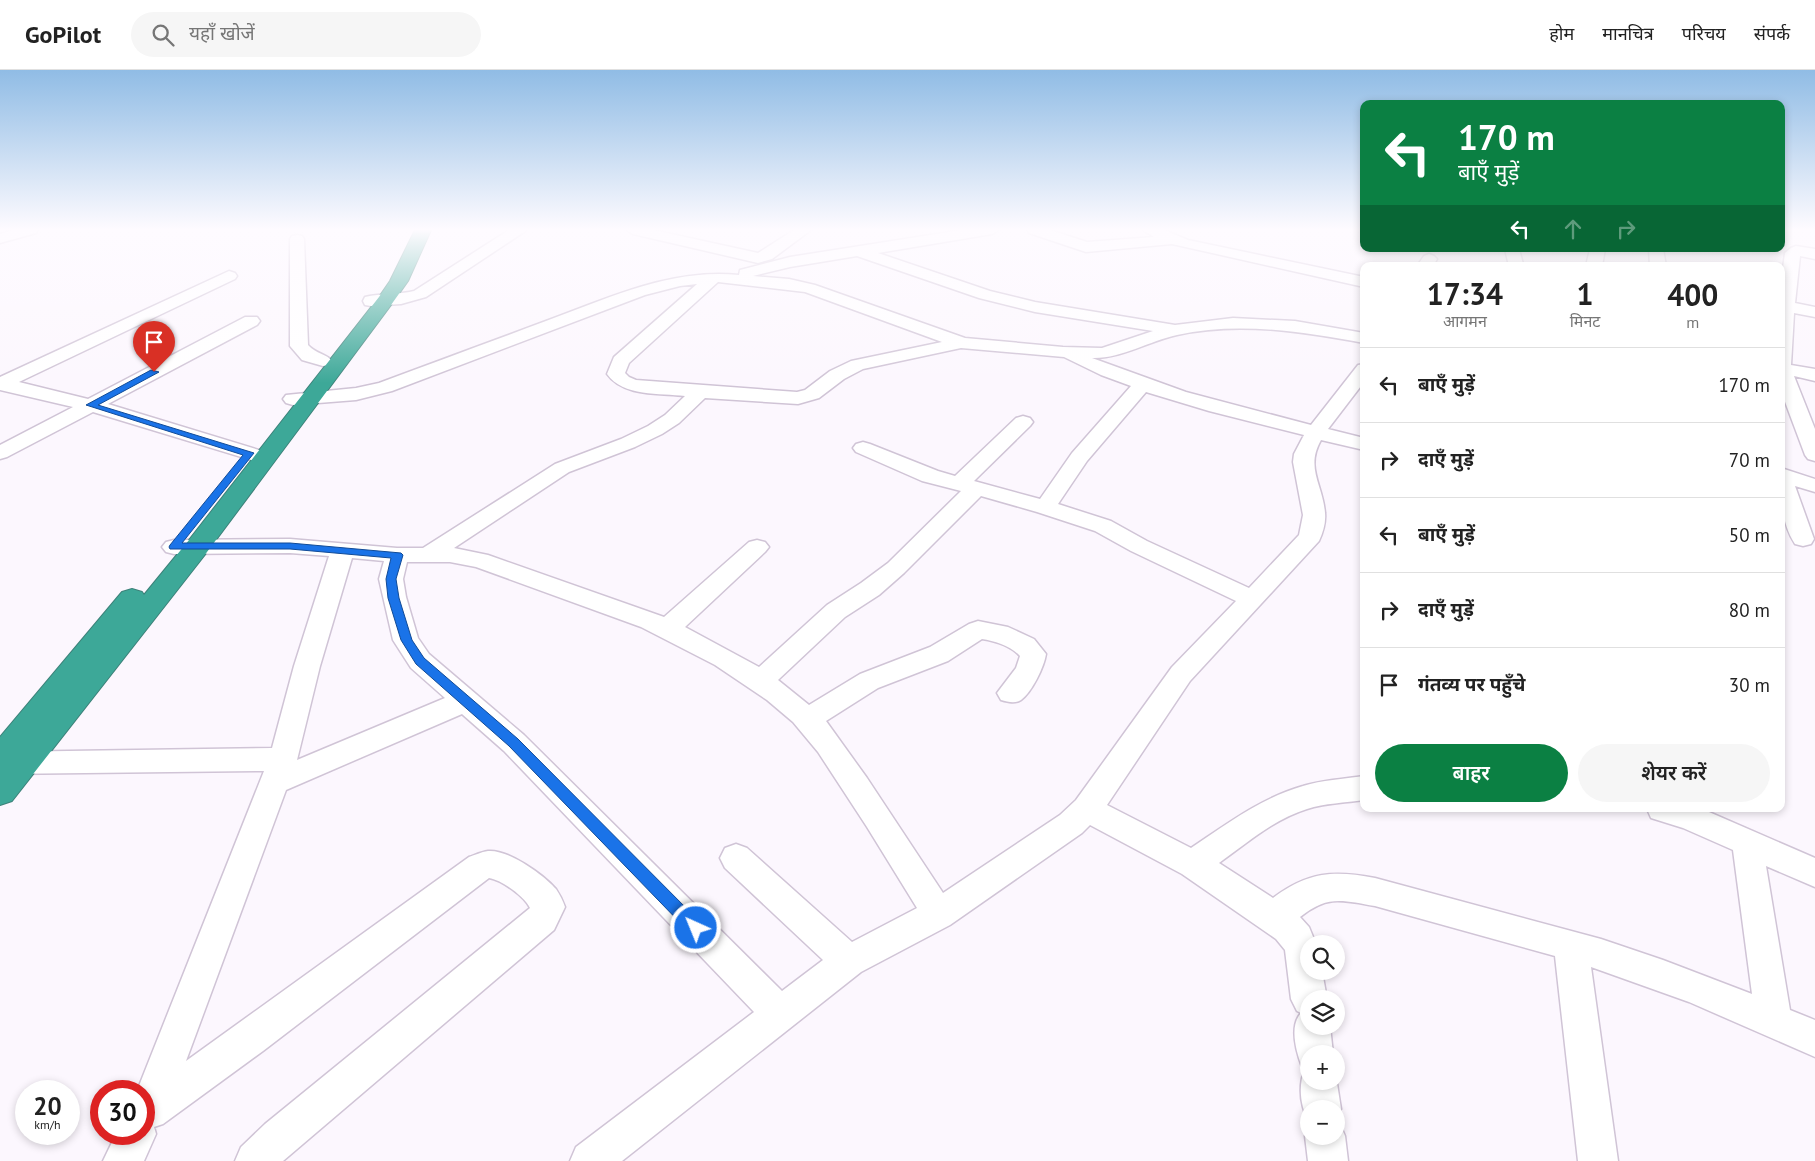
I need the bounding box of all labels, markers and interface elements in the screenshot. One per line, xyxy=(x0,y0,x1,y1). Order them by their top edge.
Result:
search box xyxy=(131,12,481,57)
text: GoPilot xyxy=(25,19,101,50)
icon: search xyxy=(149,21,177,49)
text: यहाँ खोजें xyxy=(189,21,255,45)
text: होम xyxy=(1549,22,1574,45)
text: मानचित्र xyxy=(1602,22,1654,45)
text: परिचय xyxy=(1682,22,1726,45)
text: संपर्क xyxy=(1754,22,1790,45)
text: 170 m xyxy=(1458,114,1555,160)
icon: left xyxy=(1375,120,1440,185)
text: बाएँ मुड़ें xyxy=(1458,158,1519,186)
icon: left xyxy=(1506,215,1534,243)
icon: ahead xyxy=(1559,215,1587,243)
icon: right xyxy=(1612,215,1640,243)
text: 17:34 xyxy=(1427,274,1503,313)
text: 1 xyxy=(1577,274,1594,313)
text: 400 xyxy=(1667,275,1718,314)
text: आगमन xyxy=(1443,311,1487,331)
text: मिनट xyxy=(1570,311,1600,331)
text: m xyxy=(1686,312,1699,332)
pin xyxy=(133,321,175,372)
icon: arrive xyxy=(140,328,168,356)
icon: left xyxy=(1375,371,1403,399)
text: बाएँ मुड़ें xyxy=(1418,372,1475,396)
text: 170 m xyxy=(1718,373,1770,397)
icon: right xyxy=(1375,446,1403,474)
text: दाएँ मुड़ें xyxy=(1418,447,1474,471)
text: 70 m xyxy=(1729,448,1770,472)
icon: left xyxy=(1375,521,1403,549)
text: बाएँ मुड़ें xyxy=(1418,522,1475,546)
text: 50 m xyxy=(1729,523,1770,547)
icon: right xyxy=(1375,596,1403,624)
text: दाएँ मुड़ें xyxy=(1418,597,1474,621)
text: 80 m xyxy=(1729,598,1770,622)
icon: arrive xyxy=(1375,671,1403,699)
text: गंतव्य पर पहुँचे xyxy=(1418,672,1525,696)
text: 30 m xyxy=(1729,673,1770,697)
button: बाहर xyxy=(1375,744,1568,802)
button: शेयर करें xyxy=(1578,744,1770,802)
position arrow xyxy=(669,901,721,953)
map controls xyxy=(1300,935,1345,1145)
button: search xyxy=(1300,935,1345,980)
button: layers xyxy=(1300,990,1345,1035)
button: + xyxy=(1300,1045,1345,1090)
speed limit sign: 30 xyxy=(90,1080,155,1145)
text: 20 xyxy=(33,1090,62,1122)
button: − xyxy=(1300,1100,1345,1145)
text: km/h xyxy=(34,1117,61,1132)

